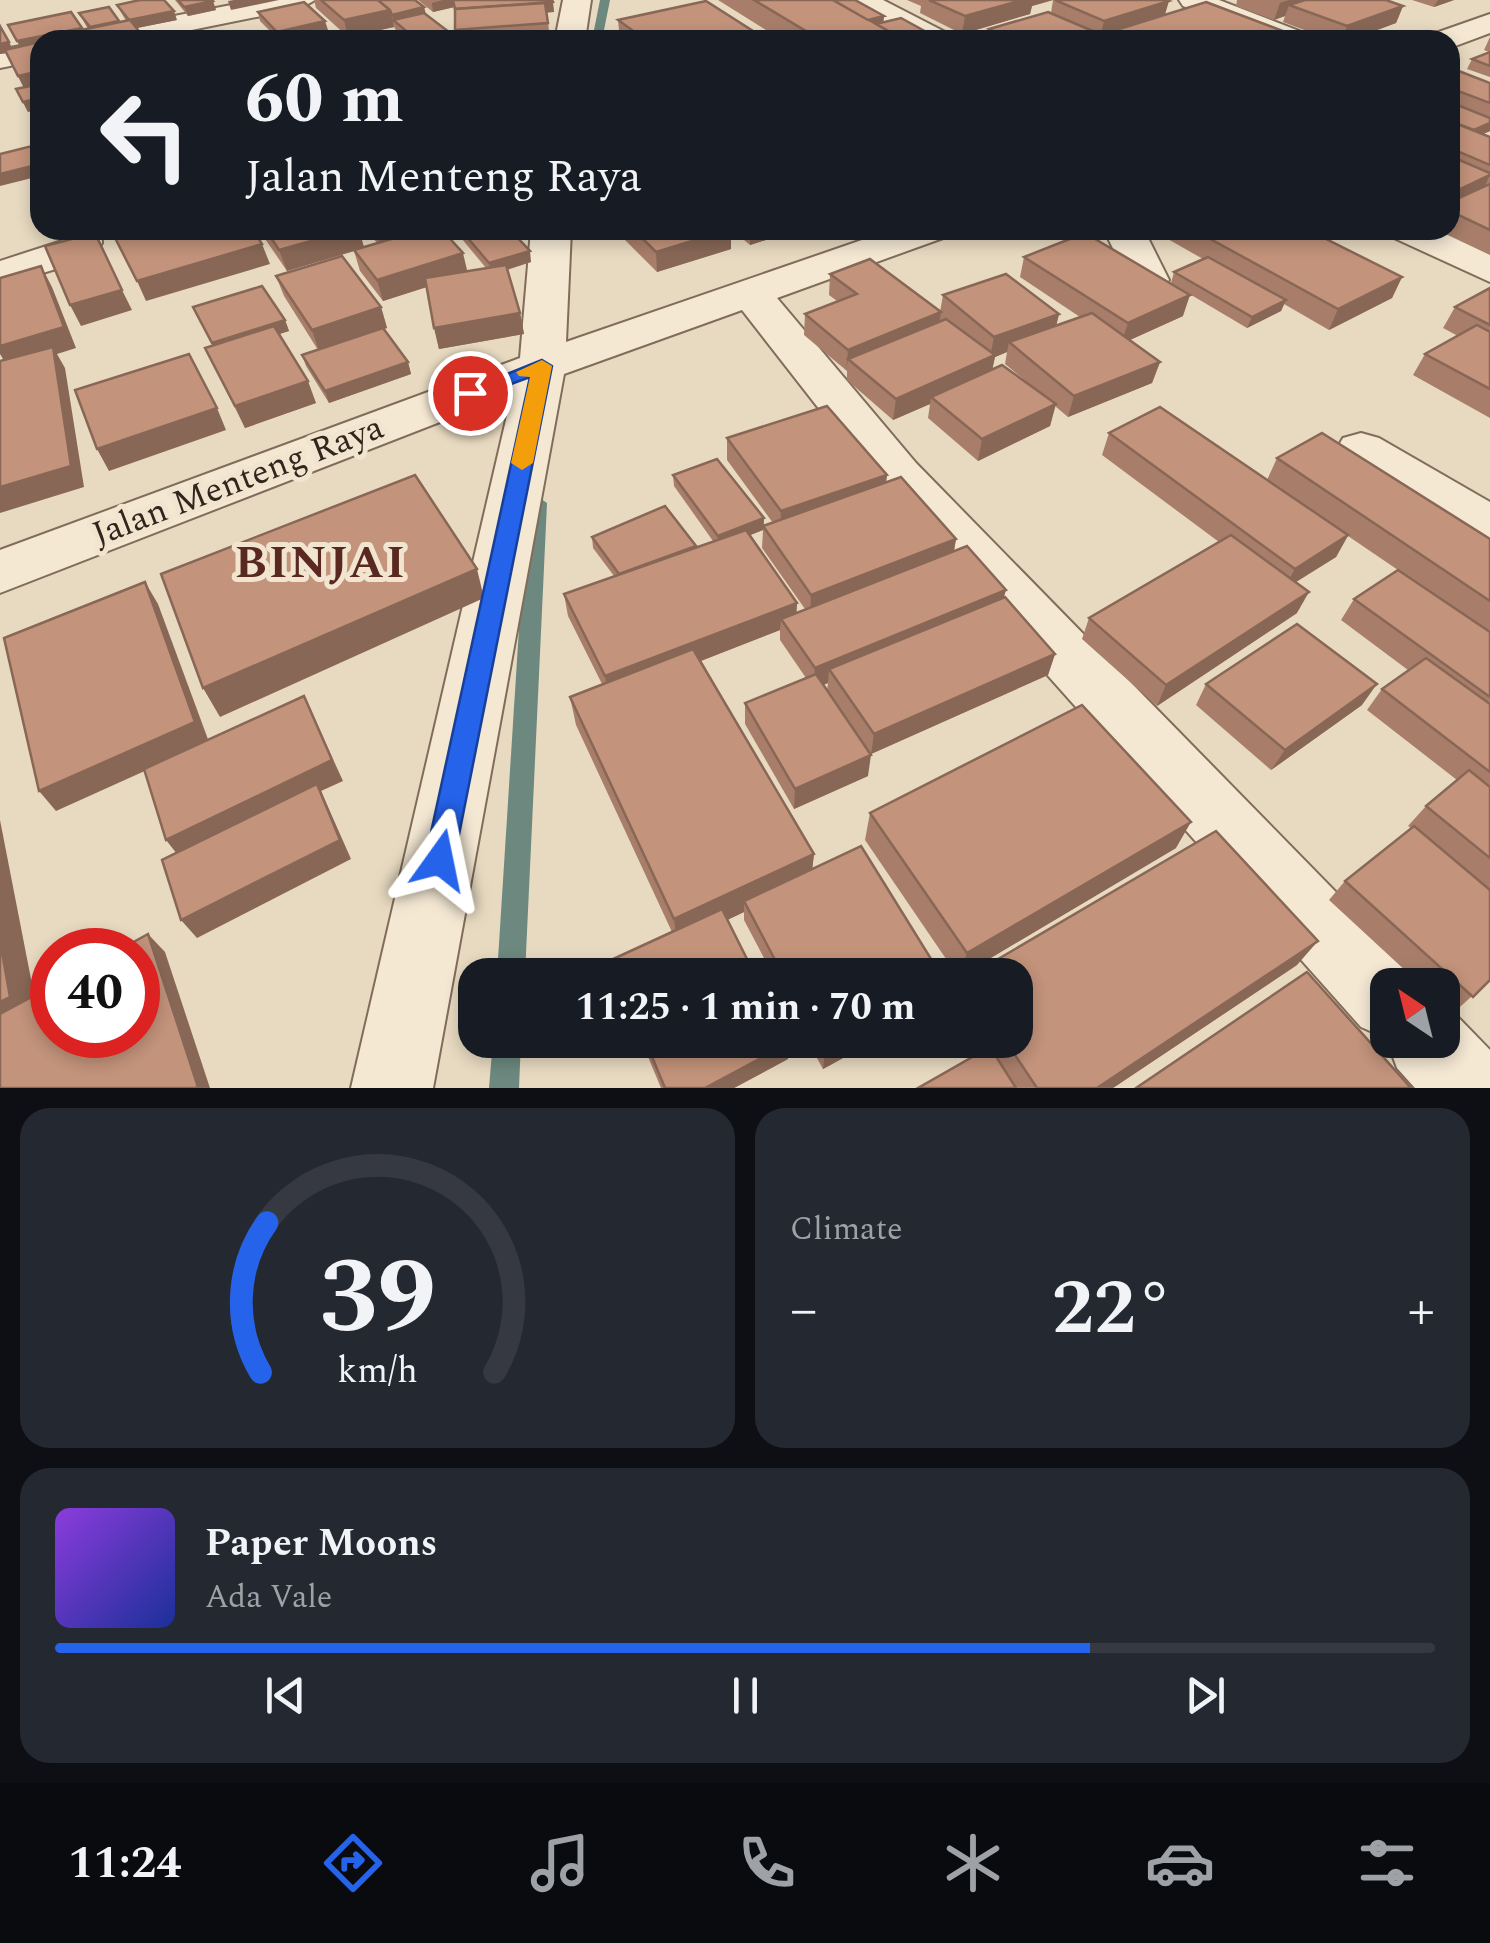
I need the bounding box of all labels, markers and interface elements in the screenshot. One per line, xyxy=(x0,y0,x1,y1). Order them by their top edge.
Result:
text: 60 m xyxy=(245,47,404,153)
icon: left xyxy=(80,70,210,200)
text: Jalan Menteng Raya xyxy=(245,143,642,212)
pin xyxy=(428,351,513,436)
icon: arrive xyxy=(443,366,498,421)
street label: Jalan Menteng Raya xyxy=(84,401,392,561)
district label: BINJAI xyxy=(235,529,407,598)
position arrow xyxy=(388,808,492,912)
speed limit sign: 40 xyxy=(30,928,160,1058)
north arrow xyxy=(1370,968,1460,1058)
map controls xyxy=(1370,968,1460,1058)
text: 11:25 · 1 min · 70 m xyxy=(576,979,915,1037)
text: Climate xyxy=(790,1205,902,1254)
text: 39 xyxy=(319,1220,436,1378)
text: 22° xyxy=(1052,1253,1173,1367)
text: − xyxy=(790,1269,818,1352)
text: + xyxy=(1407,1269,1435,1352)
text: km/h xyxy=(337,1344,418,1399)
text: Paper Moons xyxy=(205,1515,437,1573)
text: Ada Vale xyxy=(205,1573,332,1622)
icon: previous xyxy=(258,1668,313,1723)
icon: pause xyxy=(718,1668,773,1723)
icon: next xyxy=(1178,1668,1233,1723)
icon: directions xyxy=(318,1828,388,1898)
icon: music xyxy=(525,1828,595,1898)
icon: phone xyxy=(732,1828,802,1898)
icon: climate xyxy=(938,1828,1008,1898)
icon: car xyxy=(1145,1828,1215,1898)
icon: filters xyxy=(1352,1828,1422,1898)
text: 11:24 xyxy=(68,1829,181,1898)

